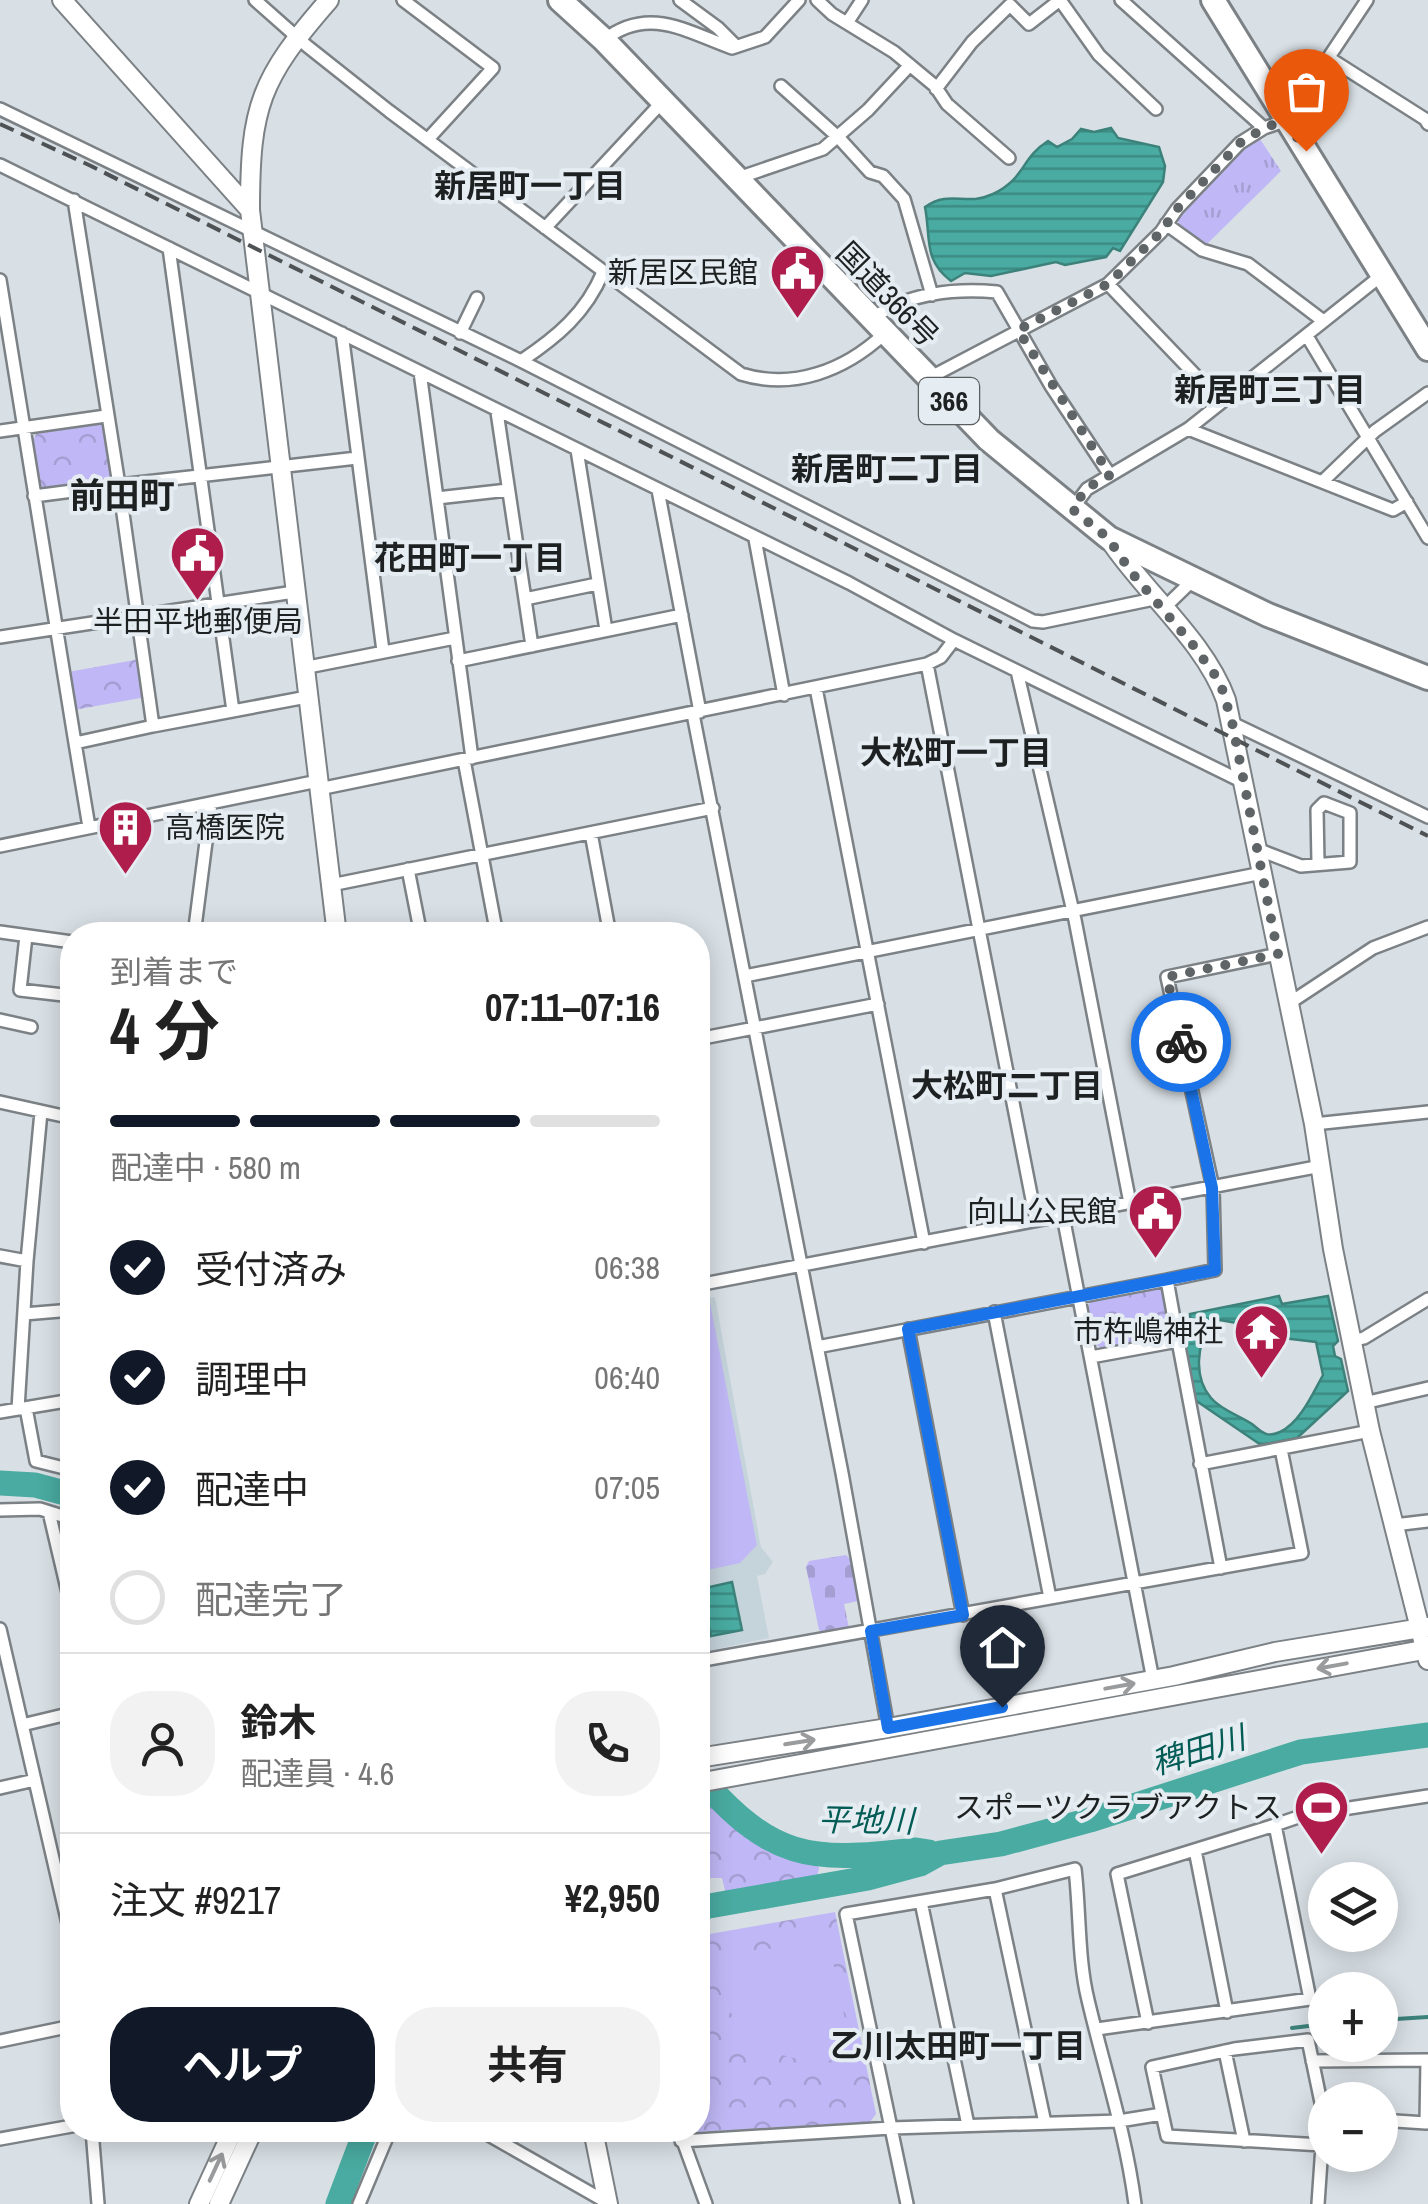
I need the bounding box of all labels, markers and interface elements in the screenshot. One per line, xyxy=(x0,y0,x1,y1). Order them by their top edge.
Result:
pin xyxy=(1264,49,1349,152)
icon: bag xyxy=(1279,64,1334,119)
district label: 新居町一丁目 xyxy=(434,164,626,207)
street label: 国道366号 xyxy=(828,233,948,355)
public building icon: 新居区民館 xyxy=(767,242,827,321)
place label: 新居区民館 xyxy=(608,252,758,292)
district label: 新居町三丁目 xyxy=(1174,368,1366,411)
road number: 366 xyxy=(919,378,979,424)
district label: 新居町二丁目 xyxy=(791,447,983,490)
district label: 前田町 xyxy=(69,472,175,519)
public building icon: 半田平地郵便局 xyxy=(168,523,228,602)
district label: 花田町一丁目 xyxy=(374,536,566,579)
place label: 半田平地郵便局 xyxy=(93,601,303,641)
district label: 大松町一丁目 xyxy=(860,731,1052,774)
building icon: 高橋医院 xyxy=(96,797,156,876)
place label: 高橋医院 xyxy=(165,807,285,847)
text: 到着まで xyxy=(110,950,238,993)
text: 07:11–07:16 xyxy=(485,982,660,1033)
text: 4 分 xyxy=(110,987,219,1074)
courier xyxy=(1131,992,1231,1092)
icon: bike xyxy=(1154,1015,1209,1070)
district label: 大松町二丁目 xyxy=(911,1064,1103,1107)
text: 配達中 · 580 m xyxy=(110,1146,301,1189)
public building icon: 向山公民館 xyxy=(1126,1181,1186,1260)
place label: 向山公民館 xyxy=(967,1191,1117,1231)
icon: check xyxy=(110,1240,165,1295)
text: 受付済み xyxy=(195,1244,347,1295)
text: 06:38 xyxy=(594,1246,660,1289)
temple icon: 市杵嶋神社 xyxy=(1232,1301,1292,1380)
place label: 市杵嶋神社 xyxy=(1073,1311,1223,1351)
icon: check xyxy=(110,1350,165,1405)
text: 調理中 xyxy=(195,1354,309,1405)
text: 06:40 xyxy=(594,1356,660,1399)
icon: check xyxy=(110,1460,165,1515)
text: 配達中 xyxy=(195,1464,309,1515)
text: 07:05 xyxy=(594,1466,660,1509)
text: 配達完了 xyxy=(195,1574,347,1625)
pin xyxy=(960,1605,1045,1708)
icon: home xyxy=(975,1620,1030,1675)
one-way arrow xyxy=(1317,1658,1349,1677)
one-way arrow xyxy=(1103,1676,1135,1695)
button: person xyxy=(110,1691,215,1796)
button: phone xyxy=(555,1691,660,1796)
text: 鈴木 xyxy=(240,1697,316,1748)
water label: 稗田川 xyxy=(1146,1715,1253,1785)
one-way arrow xyxy=(783,1732,815,1750)
text: 配達員 · 4.6 xyxy=(240,1752,394,1795)
sports icon: スポーツクラブアクトス xyxy=(1291,1777,1351,1856)
place label: スポーツクラブアクトス xyxy=(954,1787,1282,1827)
water label: 平地川 xyxy=(818,1798,917,1842)
map controls xyxy=(1308,1862,1398,2172)
button: layers xyxy=(1308,1862,1398,1952)
text: ¥2,950 xyxy=(565,1873,660,1924)
text: 注文 #9217 xyxy=(110,1875,281,1926)
button: + xyxy=(1308,1972,1398,2062)
button: ヘルプ xyxy=(110,2007,375,2122)
button: 共有 xyxy=(395,2007,660,2122)
district label: 乙川太田町一丁目 xyxy=(830,2024,1086,2067)
button: − xyxy=(1308,2082,1398,2172)
one-way arrow xyxy=(208,2153,227,2183)

